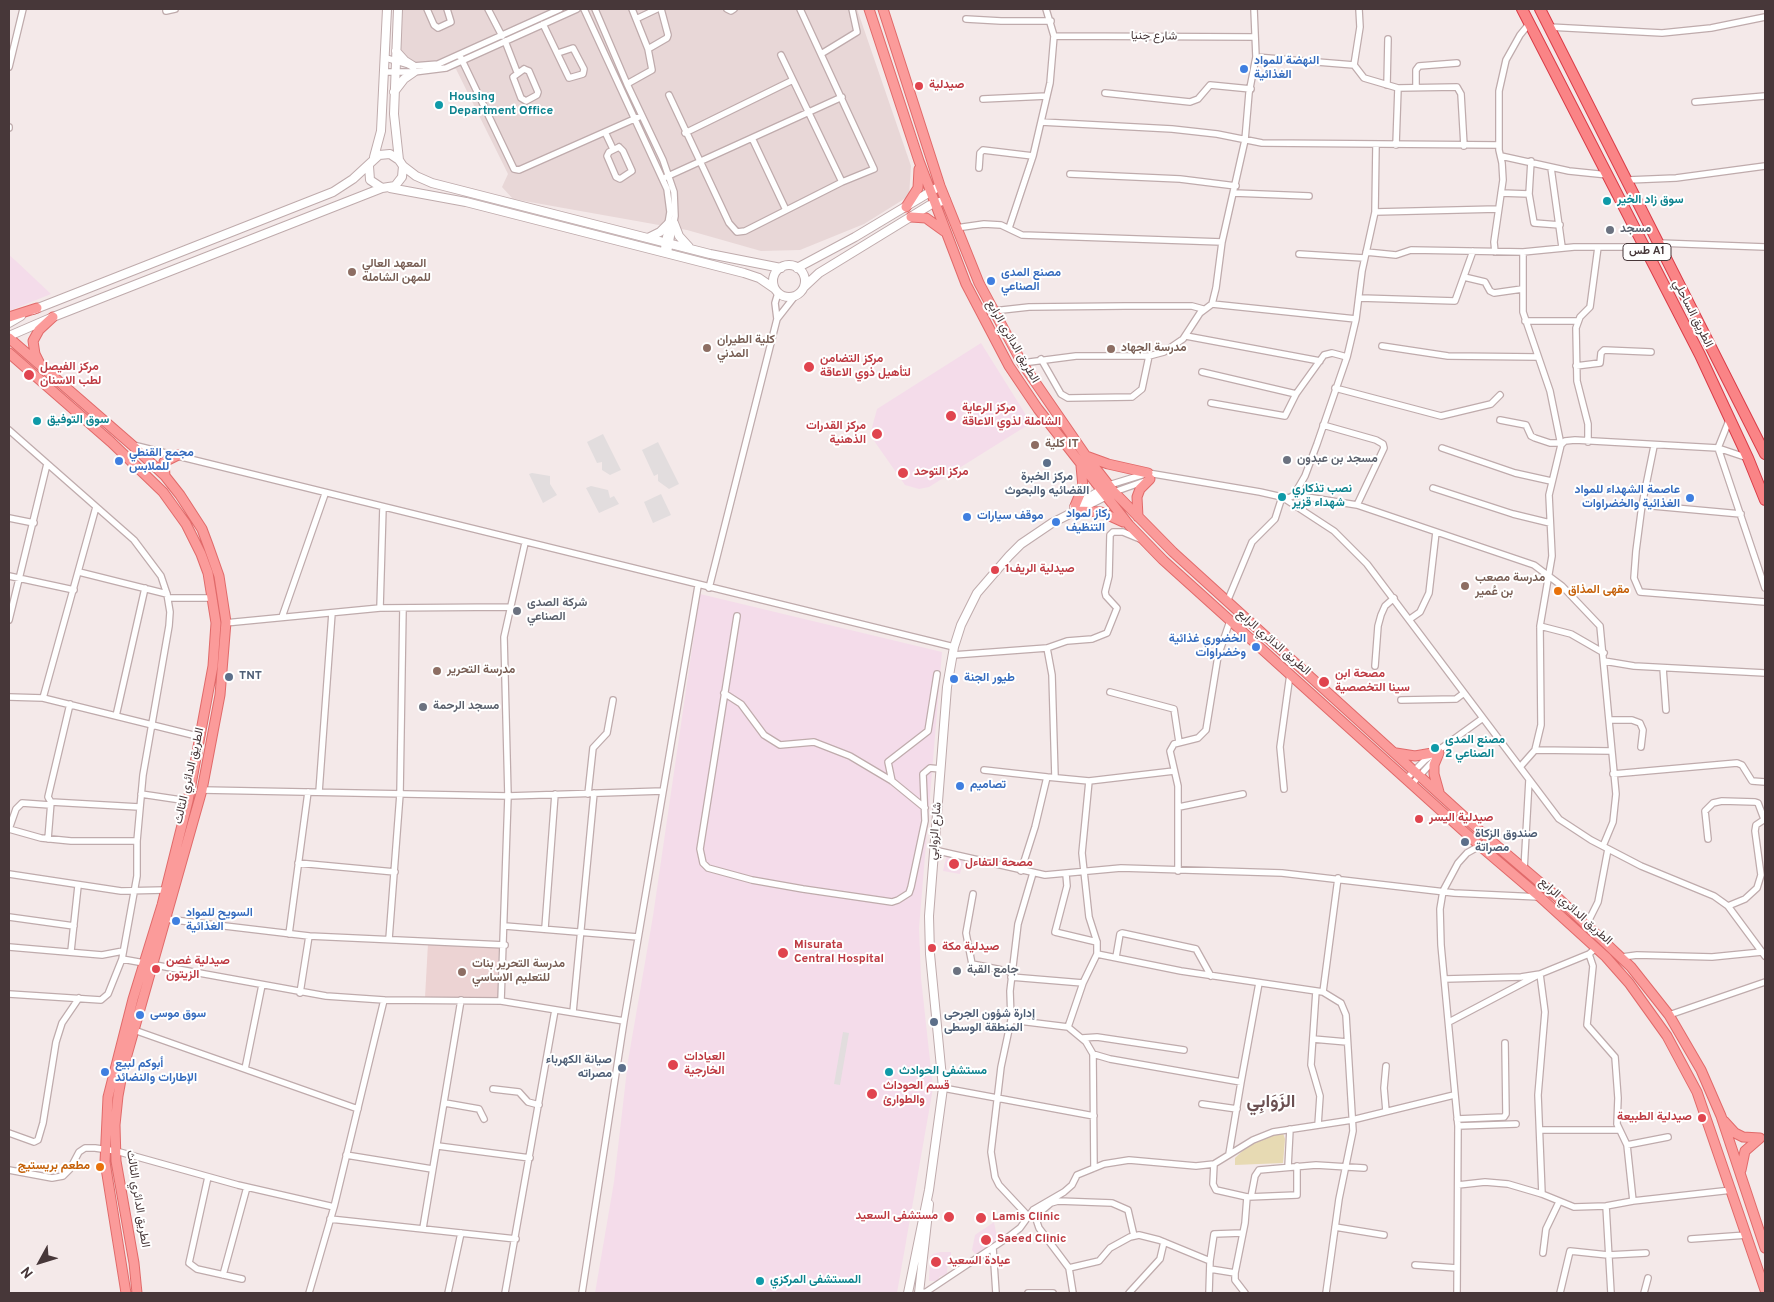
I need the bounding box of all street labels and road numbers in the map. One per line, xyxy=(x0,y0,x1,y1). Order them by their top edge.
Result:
street label: شارع جنيا xyxy=(1131,29,1177,45)
road number: طس A1 xyxy=(1623,243,1671,260)
street label: الطريق الساحلي xyxy=(1669,278,1715,350)
street label: الطريق الدائري الرابع xyxy=(982,298,1042,386)
street label: الطريق الدائري الرابع xyxy=(1233,607,1313,679)
street label: الطريق الدائري الثالث xyxy=(172,726,208,826)
street label: شارع الزوابي xyxy=(926,801,946,861)
street label: الطريق الدائري الرابع xyxy=(1535,875,1615,949)
street label: الطريق الدائري الثالث xyxy=(122,1149,152,1249)

